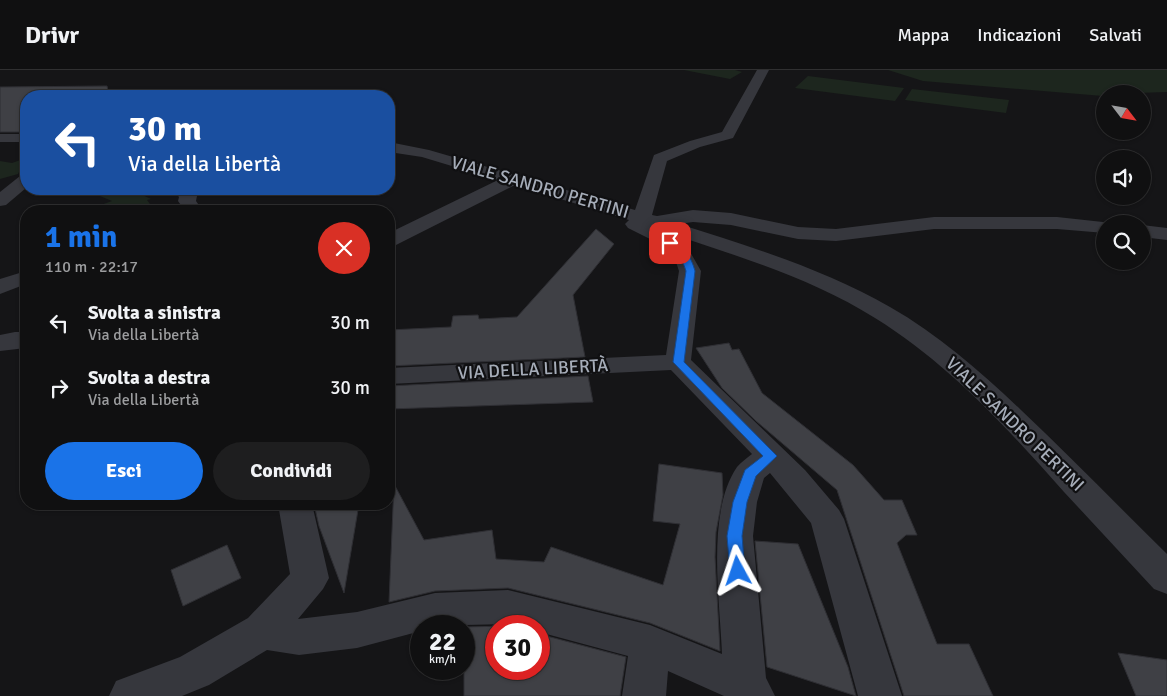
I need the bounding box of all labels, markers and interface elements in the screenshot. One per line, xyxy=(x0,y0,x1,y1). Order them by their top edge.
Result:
text: Drivr xyxy=(25,20,79,50)
text: Mappa xyxy=(897,24,949,46)
text: Indicazioni xyxy=(977,24,1061,46)
text: Salvati xyxy=(1089,24,1142,46)
north arrow xyxy=(1096,85,1151,140)
map controls xyxy=(1096,85,1151,270)
text: 30 m xyxy=(128,107,202,150)
icon: left xyxy=(45,110,110,175)
text: Via della Libertà xyxy=(128,150,281,177)
button: sound xyxy=(1096,150,1151,205)
street label: VIALE SANDRO PERTINI xyxy=(449,151,631,223)
button: search xyxy=(1096,215,1151,270)
text: 1 min xyxy=(45,219,117,256)
button: close xyxy=(318,222,370,274)
pin xyxy=(649,222,691,264)
icon: arrive xyxy=(656,229,684,257)
text: 110 m · 22:17 xyxy=(45,257,138,277)
text: Svolta a sinistra xyxy=(88,301,221,325)
icon: left xyxy=(45,309,73,337)
text: 30 m xyxy=(330,311,370,335)
text: Via della Libertà xyxy=(88,325,199,345)
street label: VIALE SANDRO PERTINI xyxy=(941,352,1089,496)
street label: VIA DELLA LIBERTÀ xyxy=(457,354,609,384)
text: Svolta a destra xyxy=(88,366,210,390)
icon: right xyxy=(45,374,73,402)
text: 30 m xyxy=(330,376,370,400)
text: Via della Libertà xyxy=(88,390,199,410)
button: Esci xyxy=(45,442,203,500)
button: Condividi xyxy=(213,442,370,500)
position arrow xyxy=(711,544,763,596)
speed limit sign: 30 xyxy=(485,615,550,680)
text: 22 xyxy=(429,626,456,657)
text: km/h xyxy=(429,652,456,667)

